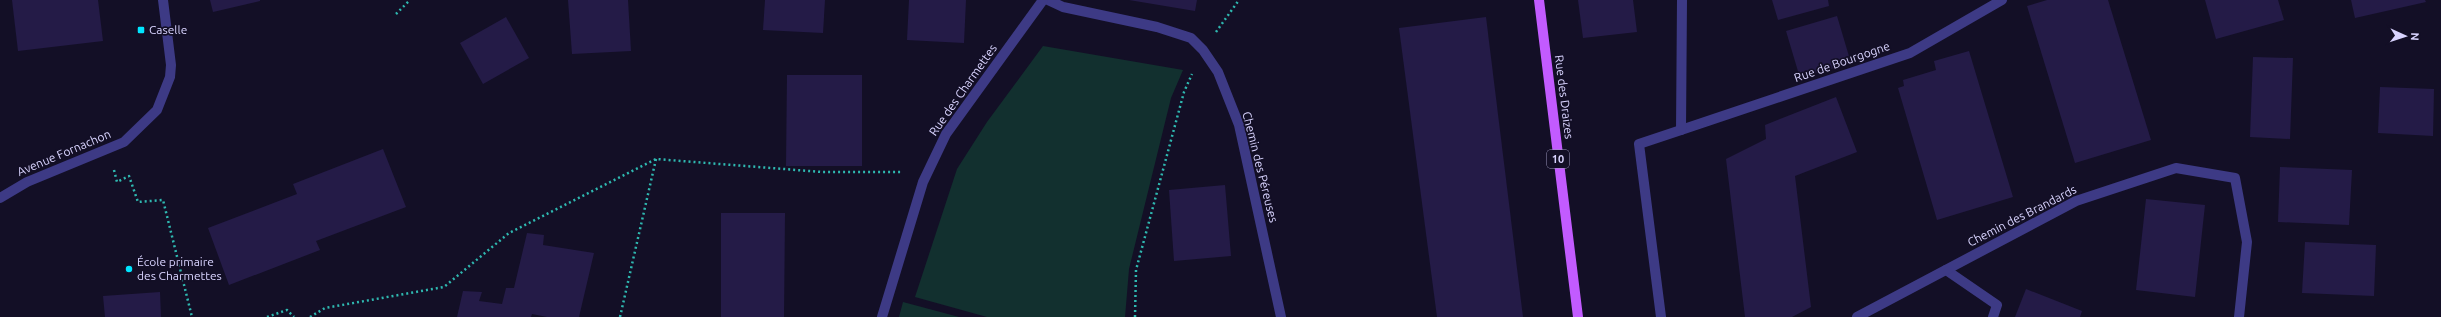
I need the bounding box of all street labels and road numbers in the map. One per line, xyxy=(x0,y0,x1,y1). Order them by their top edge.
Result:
street label: Rue de Bourgogne xyxy=(1792,39,1891,84)
street label: Rue des Charmettes xyxy=(926,42,999,138)
street label: Rue des Draizes xyxy=(1553,54,1576,140)
street label: Chemin des Péreuses xyxy=(1240,110,1281,224)
street label: Avenue Fornachon xyxy=(15,127,113,178)
road number: 10 xyxy=(1547,150,1569,168)
street label: Chemin des Brandards xyxy=(1965,182,2078,249)

